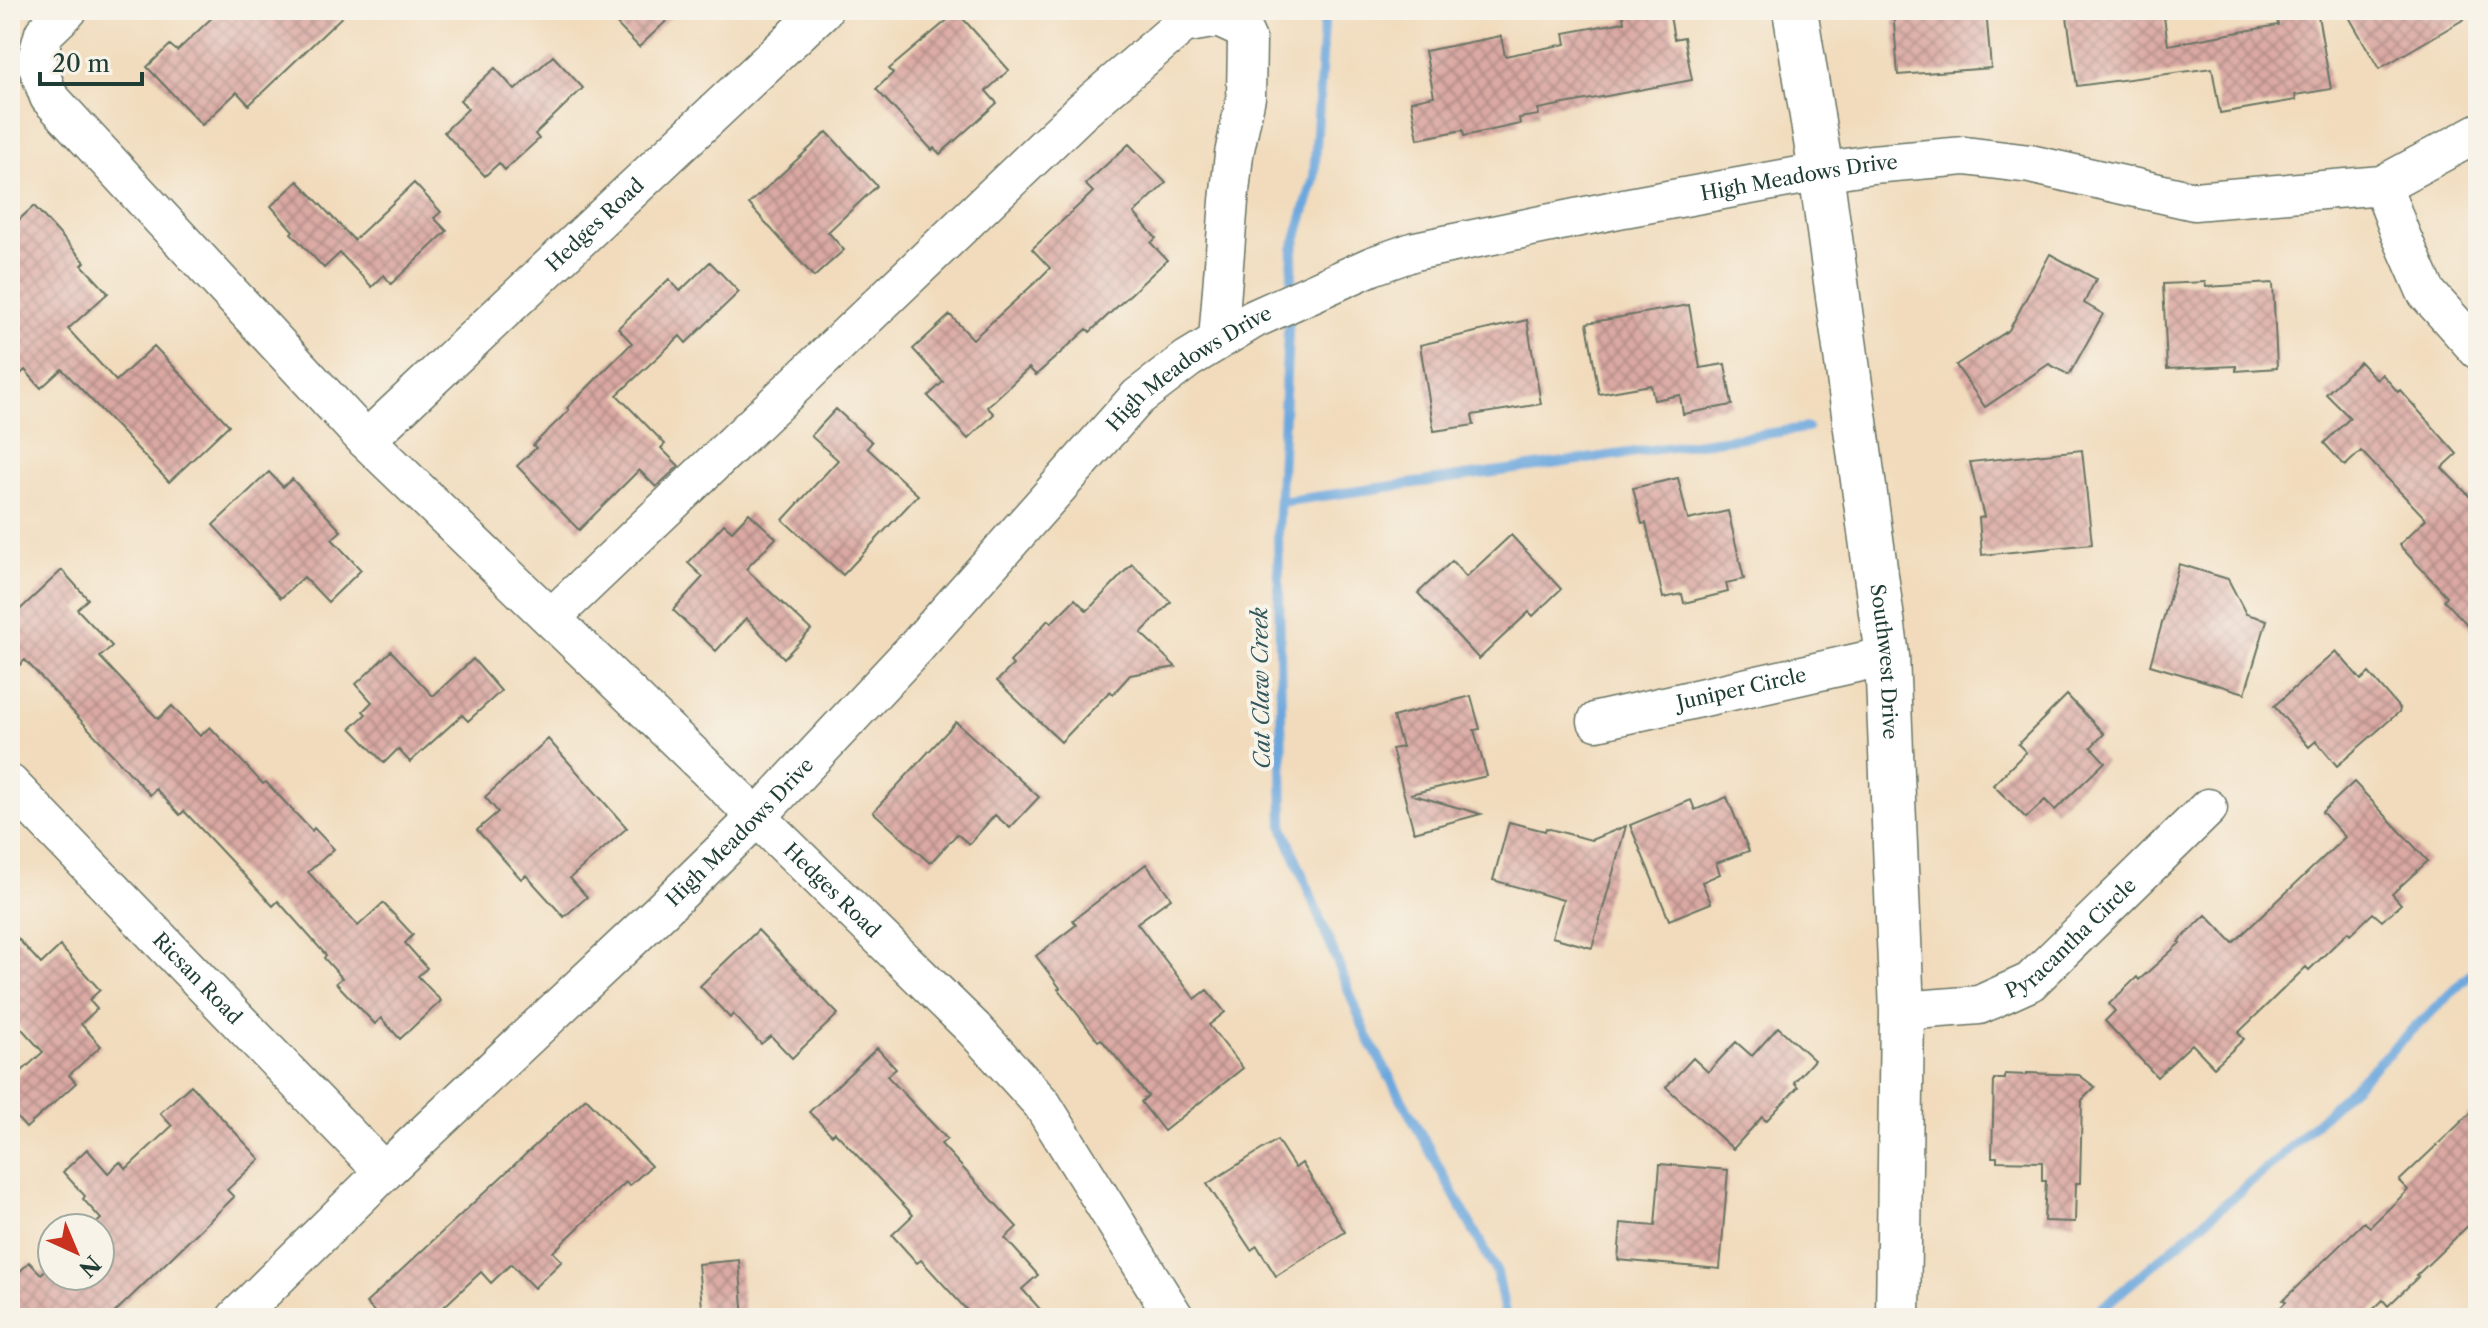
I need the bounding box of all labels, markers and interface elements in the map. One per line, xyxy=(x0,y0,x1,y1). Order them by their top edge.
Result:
scale bar xyxy=(40,36,142,86)
text: 20 m xyxy=(52,49,110,78)
street label: High Meadows Drive xyxy=(1699,150,1898,206)
street label: Hedges Road xyxy=(541,173,649,276)
street label: High Meadows Drive xyxy=(1101,301,1275,436)
street label: Southwest Drive xyxy=(1865,583,1903,740)
water label: Cat Claw Creek xyxy=(1246,606,1276,769)
street label: Juniper Circle xyxy=(1671,662,1808,715)
street label: High Meadows Drive xyxy=(661,753,818,911)
street label: Hedges Road xyxy=(779,838,885,943)
street label: Pyracantha Circle xyxy=(2001,873,2141,1004)
street label: Ricsan Road xyxy=(148,928,247,1029)
north arrow xyxy=(36,1212,116,1292)
text: N xyxy=(73,1250,106,1282)

